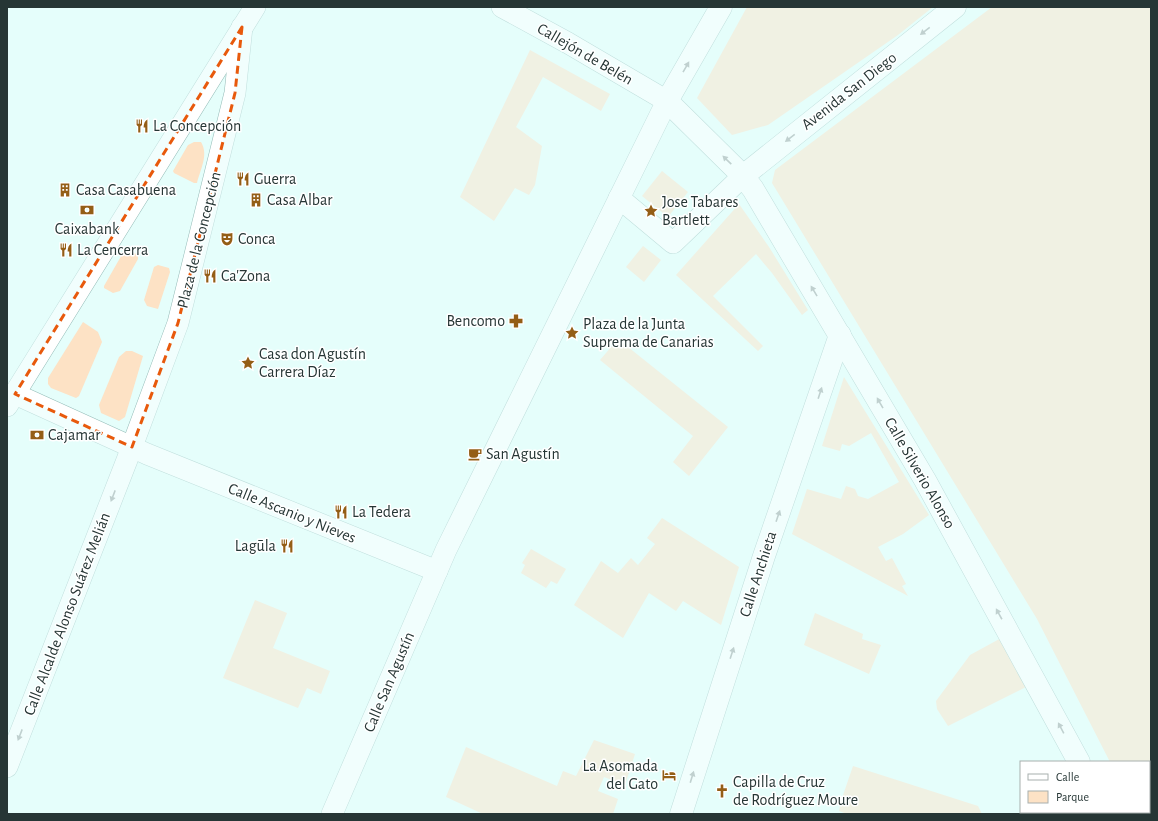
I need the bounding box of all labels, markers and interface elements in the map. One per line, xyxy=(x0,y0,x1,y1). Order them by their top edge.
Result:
street label: Callejón de Belén xyxy=(534,20,636,89)
one-way arrow xyxy=(919,27,930,36)
street label: Avenida San Diego xyxy=(798,49,900,133)
one-way arrow xyxy=(683,62,690,73)
restaurant icon: La Concepción xyxy=(134,118,150,134)
place label: La Concepción xyxy=(153,118,241,134)
one-way arrow xyxy=(785,134,796,143)
one-way arrow xyxy=(722,155,732,165)
street label: Plaza de la Concepción xyxy=(174,170,224,310)
restaurant icon: Guerra xyxy=(235,171,251,187)
place label: Guerra xyxy=(254,171,296,187)
building icon: Casa Casabuena xyxy=(57,182,73,198)
place label: Casa Casabuena xyxy=(76,182,176,198)
building icon: Casa Albar xyxy=(248,192,264,208)
place label: Casa Albar xyxy=(267,192,333,208)
place label: Jose Tabares Bartlett xyxy=(662,194,739,228)
bank icon: Caixabank xyxy=(79,202,95,218)
place icon: Jose Tabares Bartlett xyxy=(643,203,659,219)
place label: Caixabank xyxy=(55,221,120,237)
theatre icon: Conca xyxy=(219,231,235,247)
place label: Conca xyxy=(238,231,275,247)
restaurant icon: La Cencerra xyxy=(58,242,74,258)
place label: La Cencerra xyxy=(77,242,148,258)
restaurant icon: Ca'Zona xyxy=(202,268,218,284)
place label: Ca'Zona xyxy=(221,268,270,284)
one-way arrow xyxy=(810,285,817,297)
place label: Bencomo xyxy=(446,313,505,329)
pharmacy icon: Bencomo xyxy=(508,313,524,329)
place label: Plaza de la Junta Suprema de Canarias xyxy=(583,316,714,350)
place icon: Plaza de la Junta Suprema de Canarias xyxy=(564,325,580,341)
place label: Casa don Agustín Carrera Díaz xyxy=(259,346,366,380)
place icon: Casa don Agustín Carrera Díaz xyxy=(240,355,256,371)
one-way arrow xyxy=(817,387,823,399)
one-way arrow xyxy=(876,397,883,409)
street label: Calle Silverio Alonso xyxy=(882,415,958,531)
bank icon: Cajamar xyxy=(29,427,45,443)
place label: Cajamar xyxy=(48,427,101,444)
cafe icon: San Agustín xyxy=(467,446,483,462)
place label: San Agustín xyxy=(486,446,560,462)
street label: Calle Ascanio y Nieves xyxy=(226,480,358,547)
one-way arrow xyxy=(110,491,116,502)
restaurant icon: La Tedera xyxy=(333,504,349,520)
place label: La Tedera xyxy=(352,504,411,520)
street label: Calle Alcalde Alonso Suárez Melián xyxy=(21,510,113,718)
one-way arrow xyxy=(775,510,781,522)
street label: Calle Anchieta xyxy=(737,529,779,619)
place label: Lagūla xyxy=(235,538,276,554)
restaurant icon: Lagūla xyxy=(279,538,295,554)
one-way arrow xyxy=(995,608,1002,619)
street label: Calle San Agustín xyxy=(361,629,417,735)
one-way arrow xyxy=(729,647,735,659)
one-way arrow xyxy=(1058,722,1064,734)
one-way arrow xyxy=(16,729,22,741)
place label: La Asomada del Gato xyxy=(583,758,658,792)
legend xyxy=(1020,761,1150,813)
hotel icon: La Asomada del Gato xyxy=(661,767,677,783)
one-way arrow xyxy=(689,770,695,782)
text: Calle xyxy=(1056,771,1079,783)
place label: Capilla de Cruz de Rodríguez Moure xyxy=(733,774,858,808)
church icon: Capilla de Cruz de Rodríguez Moure xyxy=(714,783,730,799)
text: Parque xyxy=(1056,791,1089,803)

